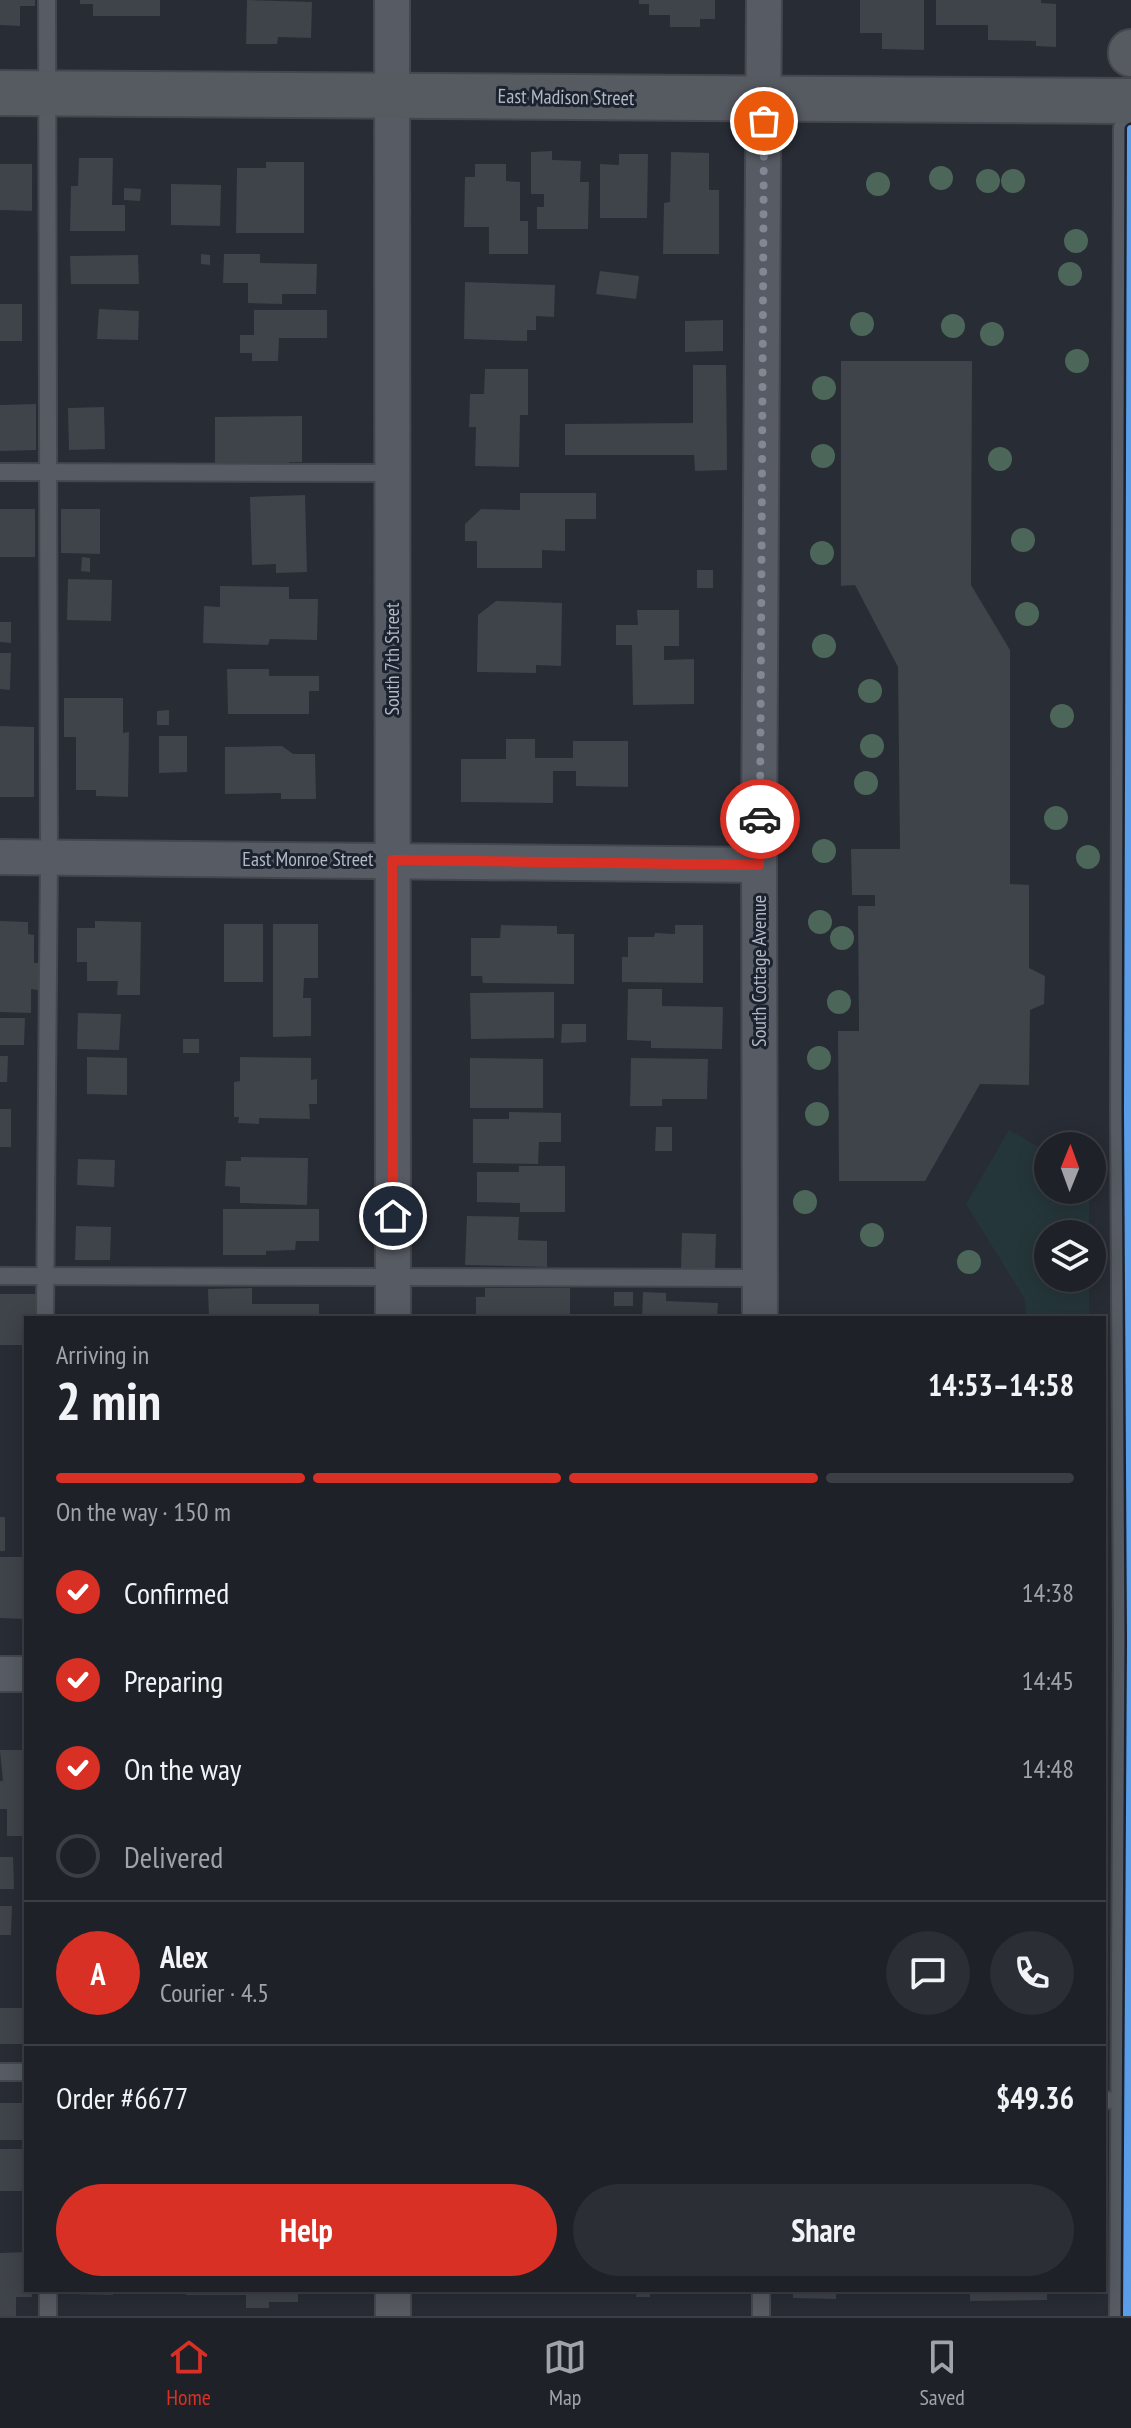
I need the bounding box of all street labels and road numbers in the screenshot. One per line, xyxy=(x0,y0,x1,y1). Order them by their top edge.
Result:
street label: East Madison Street xyxy=(497,83,635,111)
street label: South 7th Street xyxy=(379,602,405,716)
street label: East Monroe Street xyxy=(242,846,374,872)
street label: South Cottage Avenue xyxy=(746,895,772,1047)

